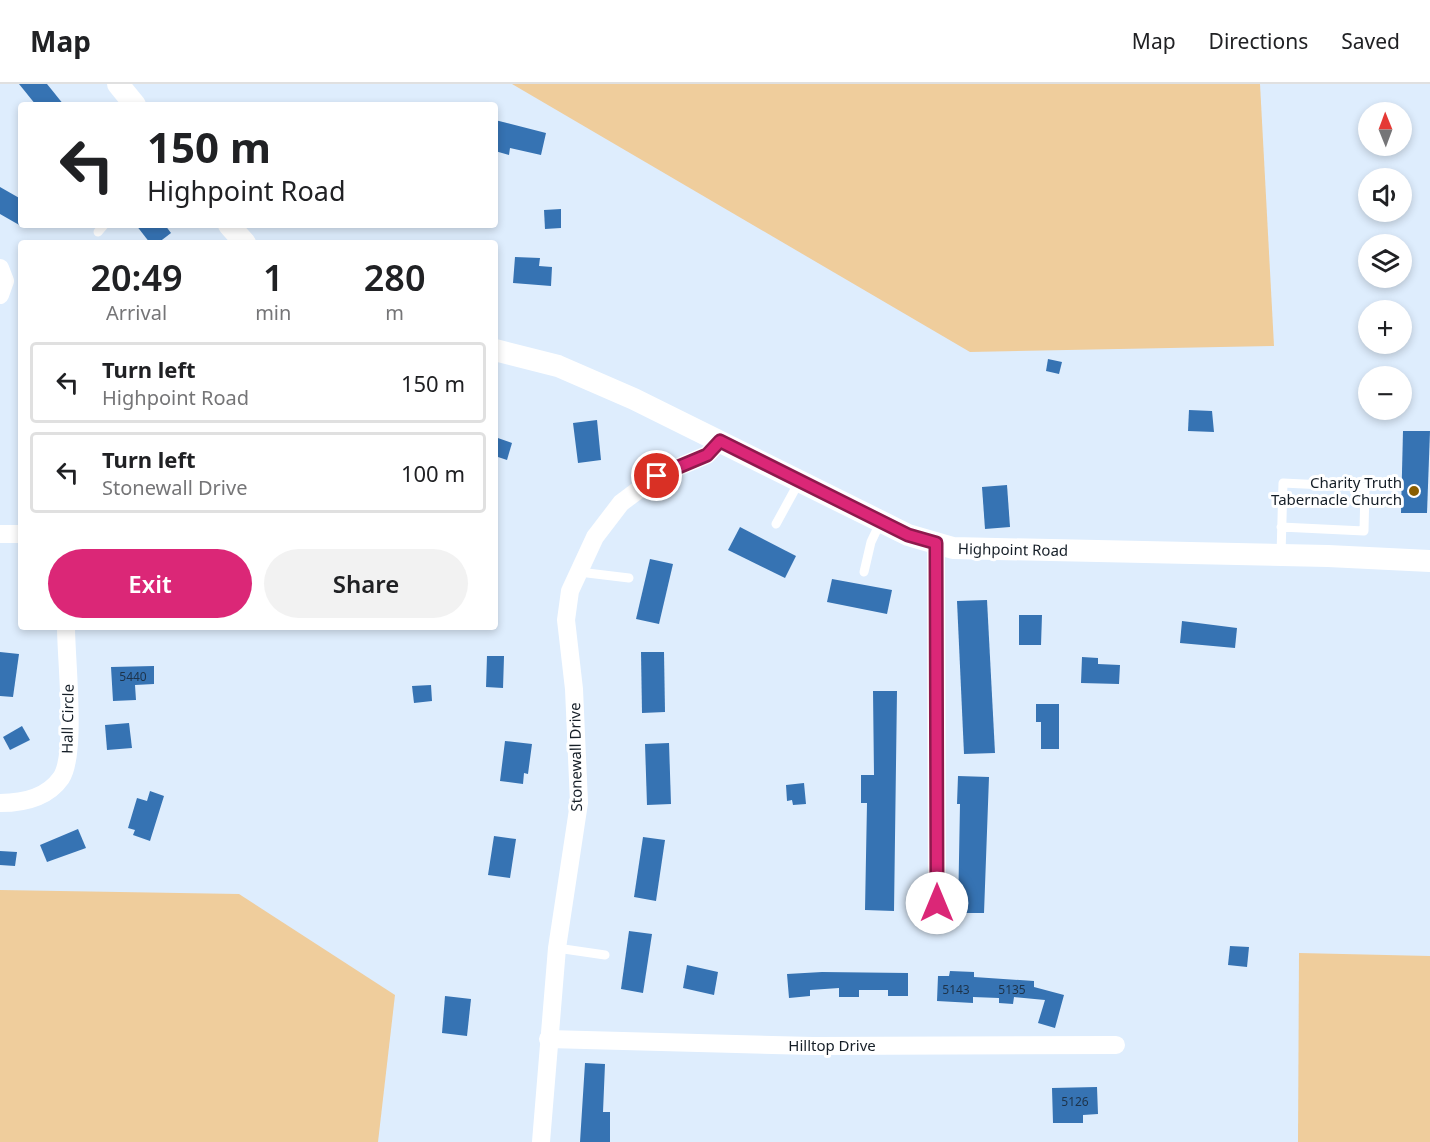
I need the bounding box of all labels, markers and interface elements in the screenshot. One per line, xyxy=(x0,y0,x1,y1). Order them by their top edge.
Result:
text: Map xyxy=(30,22,91,60)
text: Map xyxy=(1132,27,1176,55)
text: Directions xyxy=(1209,27,1308,55)
text: Saved xyxy=(1341,27,1400,55)
north arrow xyxy=(1358,102,1412,156)
map controls xyxy=(1358,102,1412,420)
text: 150 m xyxy=(147,118,271,175)
icon: left xyxy=(48,126,126,204)
button: sound xyxy=(1358,168,1412,222)
text: Highpoint Road xyxy=(147,172,346,209)
button: layers xyxy=(1358,234,1412,288)
text: 20:49 xyxy=(90,253,183,302)
text: 1 xyxy=(263,253,284,302)
text: 280 xyxy=(364,253,426,302)
text: Arrival xyxy=(106,299,167,326)
text: min xyxy=(255,299,291,326)
text: m xyxy=(385,299,404,326)
button: + xyxy=(1358,300,1412,354)
text: Turn left xyxy=(102,354,196,384)
icon: left xyxy=(51,366,84,399)
button: − xyxy=(1358,366,1412,420)
text: 150 m xyxy=(401,368,465,398)
text: Highpoint Road xyxy=(102,384,249,411)
text: Turn left xyxy=(102,444,196,474)
pin xyxy=(631,450,682,501)
icon: left xyxy=(51,456,84,489)
text: 100 m xyxy=(401,458,465,488)
icon: arrive xyxy=(640,459,673,492)
place label: Charity Truth Tabernacle Church xyxy=(1271,472,1402,509)
text: Stonewall Drive xyxy=(102,474,247,501)
marker: Charity Truth Tabernacle Church xyxy=(1407,484,1421,498)
street label: Highpoint Road xyxy=(958,538,1068,560)
button: Exit xyxy=(48,549,252,618)
button: Share xyxy=(264,549,468,618)
house number: 5440 xyxy=(119,668,147,685)
street label: Hall Circle xyxy=(56,684,78,754)
street label: Stonewall Drive xyxy=(564,702,586,812)
position arrow xyxy=(905,871,969,935)
house number: 5143 xyxy=(942,981,970,998)
house number: 5135 xyxy=(998,981,1026,998)
street label: Hilltop Drive xyxy=(788,1035,876,1055)
house number: 5126 xyxy=(1061,1093,1089,1110)

